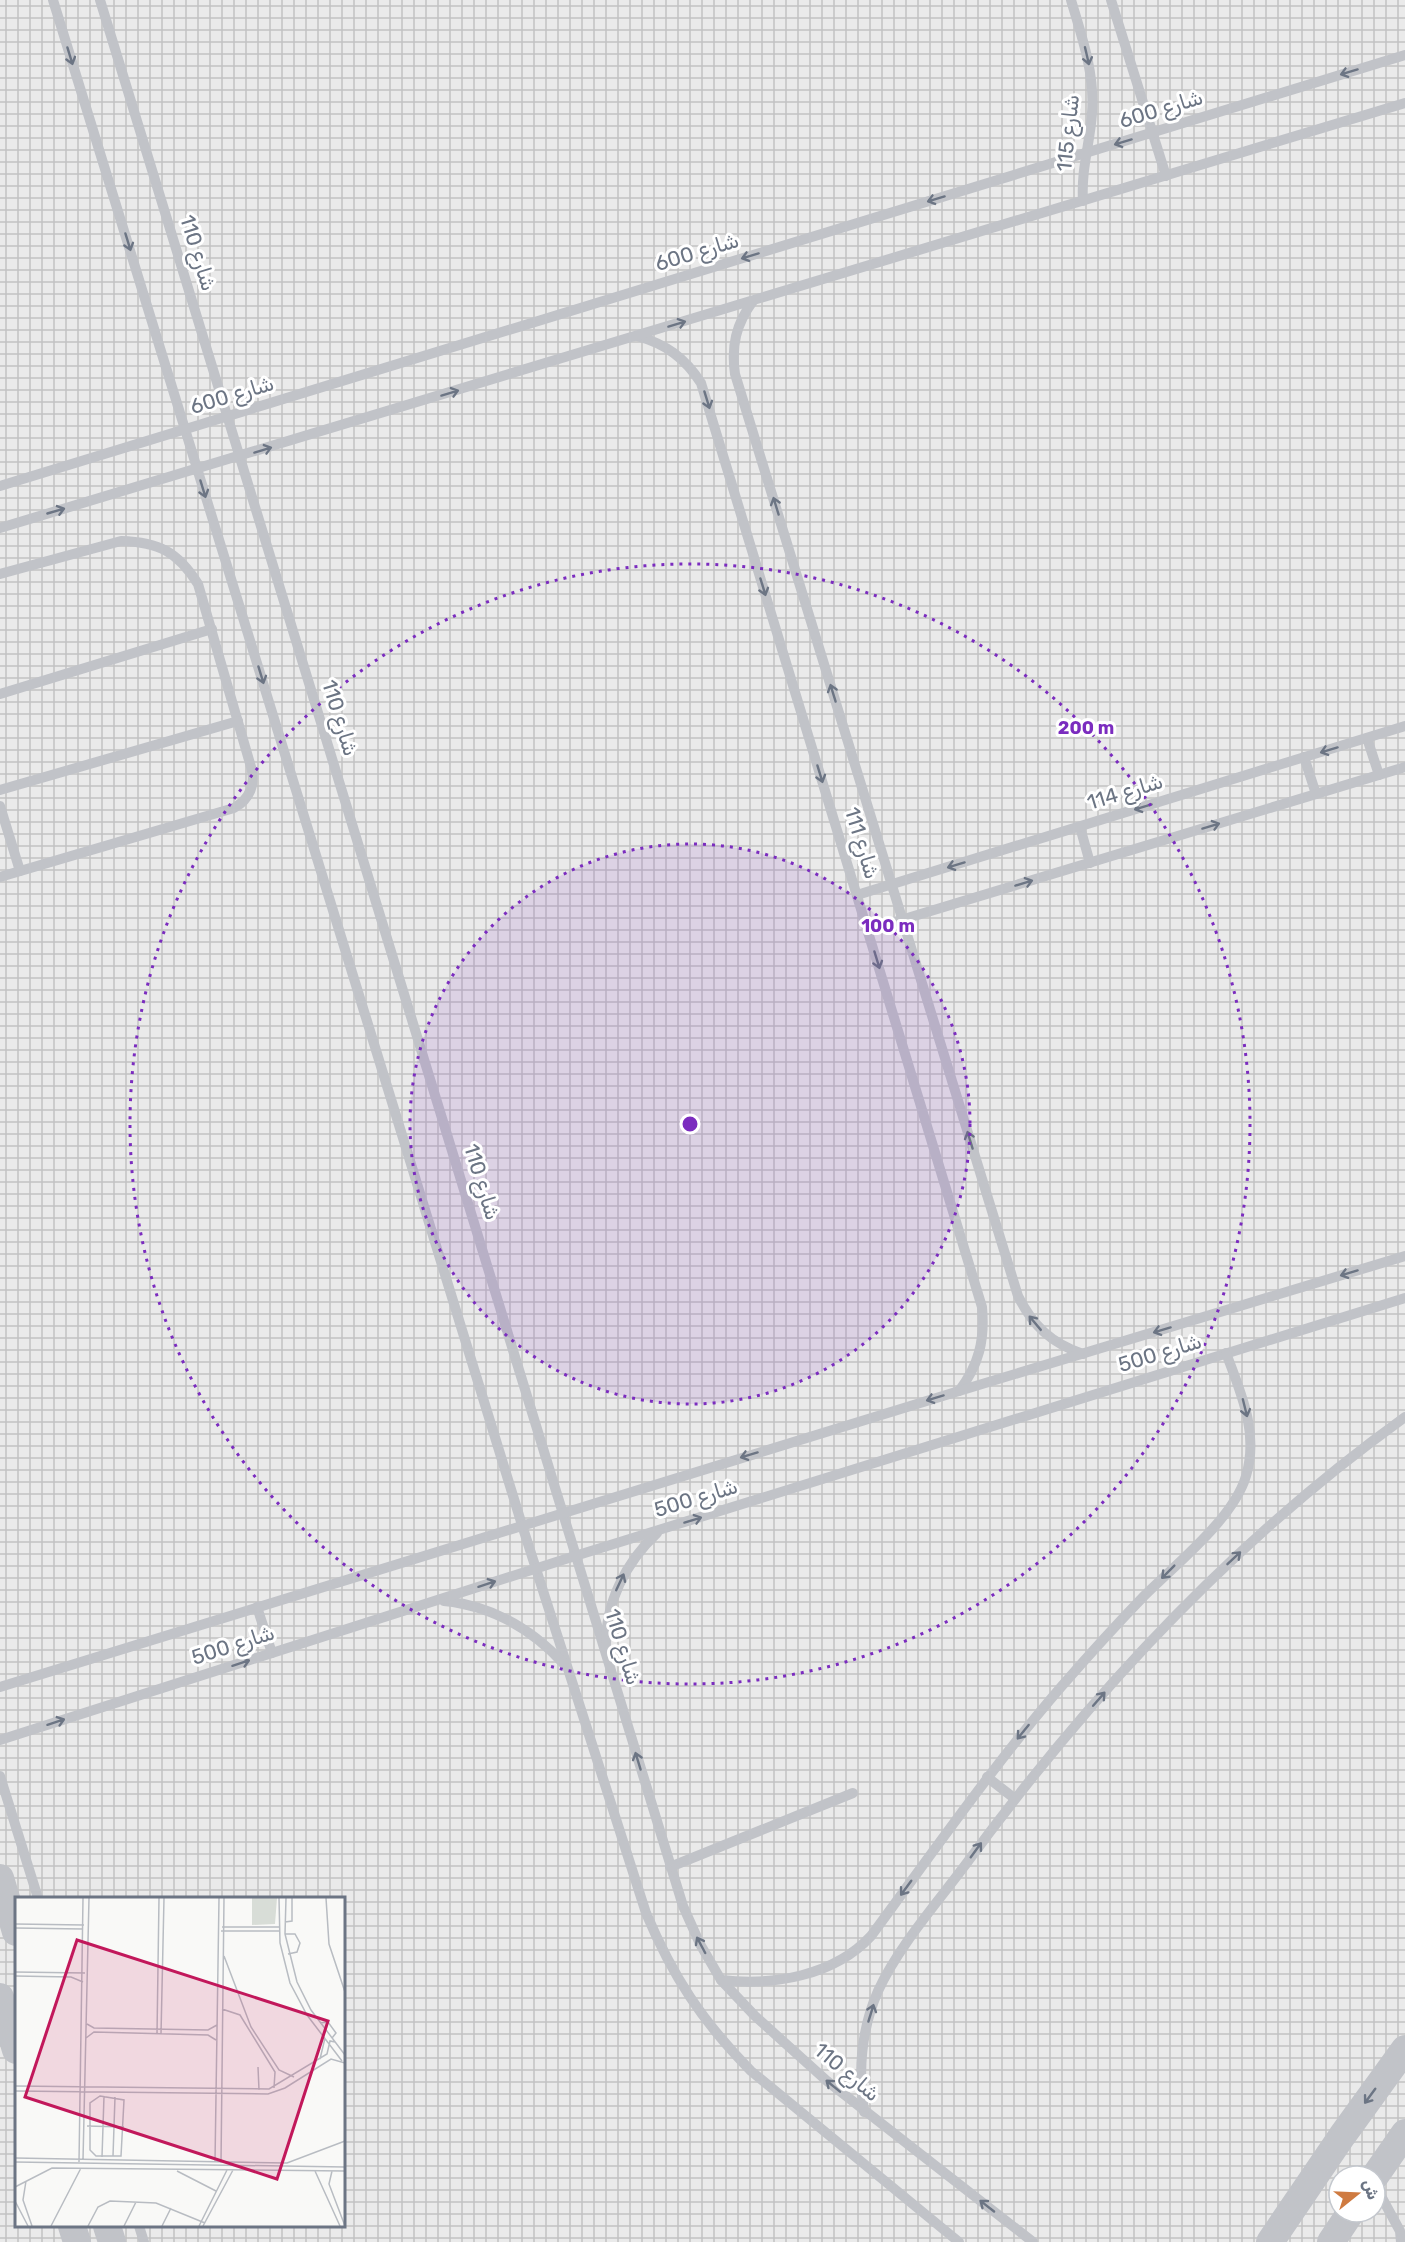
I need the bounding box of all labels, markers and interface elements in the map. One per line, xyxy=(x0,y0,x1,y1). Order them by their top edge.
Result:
one-way arrow xyxy=(65,46,76,65)
one-way arrow xyxy=(1082,46,1094,65)
one-way arrow xyxy=(1340,67,1359,78)
street label: شارع 600 xyxy=(1116,84,1206,135)
street label: شارع 115 xyxy=(1051,93,1086,173)
one-way arrow xyxy=(1113,137,1132,148)
one-way arrow xyxy=(927,194,946,205)
street label: شارع 110 xyxy=(173,212,222,295)
street label: شارع 600 xyxy=(652,227,742,278)
one-way arrow xyxy=(123,232,134,251)
one-way arrow xyxy=(741,252,760,263)
one-way arrow xyxy=(667,318,686,329)
street label: شارع 600 xyxy=(187,370,277,421)
one-way arrow xyxy=(440,387,459,398)
one-way arrow xyxy=(702,390,713,409)
one-way arrow xyxy=(253,443,272,454)
one-way arrow xyxy=(199,479,210,498)
one-way arrow xyxy=(770,497,781,516)
one-way arrow xyxy=(46,505,65,516)
one-way arrow xyxy=(758,577,769,596)
one-way arrow xyxy=(256,665,267,684)
street label: شارع 110 xyxy=(315,677,364,760)
one-way arrow xyxy=(827,684,838,703)
text: 200 m xyxy=(1058,717,1114,739)
one-way arrow xyxy=(1320,745,1339,756)
one-way arrow xyxy=(815,764,826,783)
street label: شارع 114 xyxy=(1084,768,1166,817)
one-way arrow xyxy=(1134,802,1153,813)
street label: شارع 111 xyxy=(838,804,885,882)
one-way arrow xyxy=(1201,820,1220,831)
one-way arrow xyxy=(947,860,966,871)
one-way arrow xyxy=(1014,877,1033,888)
text: 100 m xyxy=(861,915,915,937)
one-way arrow xyxy=(872,950,883,969)
centre of rings xyxy=(680,1114,700,1134)
one-way arrow xyxy=(964,1131,975,1150)
street label: شارع 110 xyxy=(457,1141,506,1224)
one-way arrow xyxy=(1340,1268,1359,1279)
one-way arrow xyxy=(1028,1315,1041,1331)
one-way arrow xyxy=(1153,1325,1172,1336)
street label: شارع 500 xyxy=(1115,1328,1205,1379)
one-way arrow xyxy=(926,1393,945,1404)
one-way arrow xyxy=(1240,1398,1252,1417)
one-way arrow xyxy=(740,1450,759,1461)
street label: شارع 500 xyxy=(651,1473,741,1524)
one-way arrow xyxy=(683,1513,702,1524)
one-way arrow xyxy=(1226,1551,1241,1565)
one-way arrow xyxy=(1160,1565,1175,1580)
one-way arrow xyxy=(615,1573,627,1591)
one-way arrow xyxy=(477,1578,496,1589)
street label: شارع 110 xyxy=(598,1606,647,1689)
street label: شارع 500 xyxy=(188,1619,278,1672)
one-way arrow xyxy=(231,1657,250,1668)
one-way arrow xyxy=(1093,1691,1106,1707)
one-way arrow xyxy=(46,1716,65,1727)
one-way arrow xyxy=(1017,1724,1030,1740)
one-way arrow xyxy=(632,1752,643,1771)
one-way arrow xyxy=(970,1842,982,1858)
one-way arrow xyxy=(899,1880,912,1896)
inset map xyxy=(15,1897,345,2227)
one-way arrow xyxy=(695,1937,707,1954)
one-way arrow xyxy=(866,2004,877,2023)
street label: شارع 110 xyxy=(808,2037,885,2108)
one-way arrow xyxy=(825,2080,841,2093)
one-way arrow xyxy=(1364,2088,1376,2104)
north arrow xyxy=(1327,2164,1387,2224)
text: ش xyxy=(1359,2177,1383,2202)
one-way arrow xyxy=(979,2200,995,2213)

